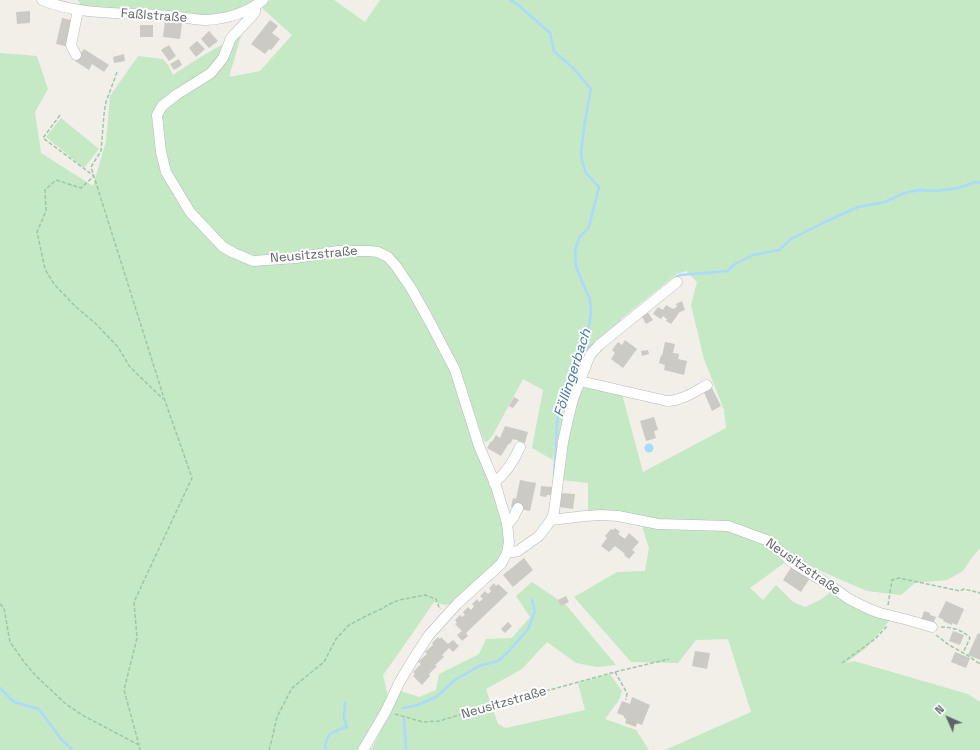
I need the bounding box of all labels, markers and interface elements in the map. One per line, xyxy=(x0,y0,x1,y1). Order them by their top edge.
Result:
street label: Faßlstraße xyxy=(120,6,188,26)
street label: Neusitzstraße xyxy=(270,243,358,267)
water label: Föllingerbach xyxy=(551,327,595,419)
street label: Neusitzstraße xyxy=(763,535,843,599)
street label: Neusitzstraße xyxy=(460,683,548,723)
north arrow xyxy=(928,698,968,738)
text: N xyxy=(932,702,947,717)

